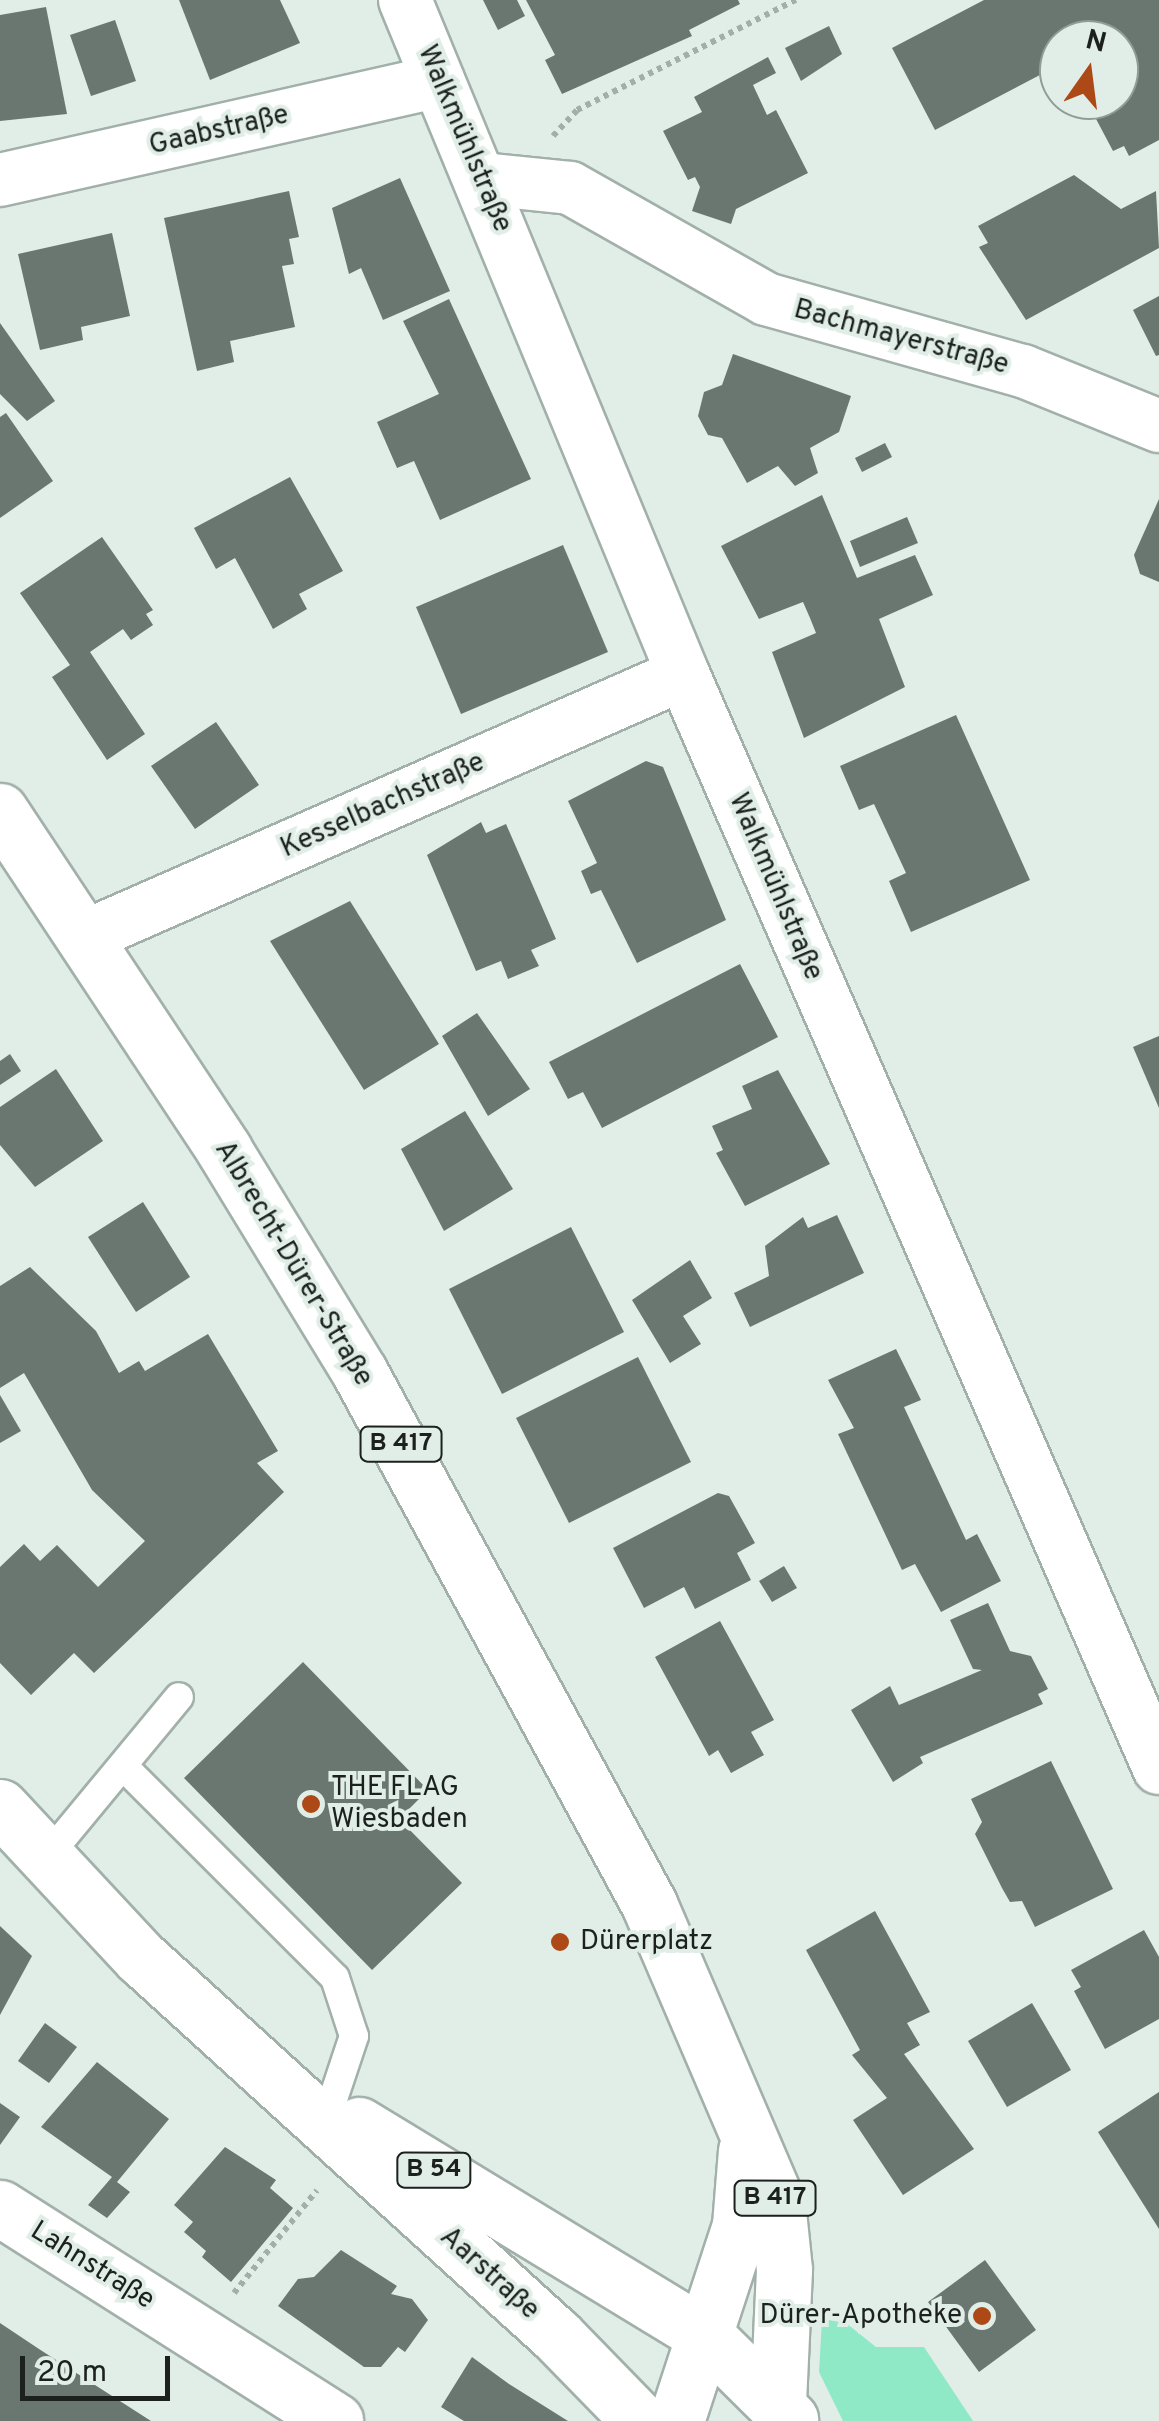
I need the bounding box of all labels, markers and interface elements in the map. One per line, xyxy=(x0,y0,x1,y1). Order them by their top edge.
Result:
north arrow xyxy=(1039,20,1139,120)
text: N xyxy=(1082,23,1110,63)
street label: Walkmühlstraße xyxy=(409,40,519,238)
street label: Gaabstraße xyxy=(146,99,292,163)
street label: Bachmayerstraße xyxy=(790,293,1012,383)
street label: Kesselbachstraße xyxy=(276,746,490,866)
street label: Walkmühlstraße xyxy=(720,788,830,986)
street label: Albrecht-Dürer-Straße xyxy=(206,1135,380,1393)
road number: B 417 xyxy=(358,1424,444,1464)
place label: THE FLAG Wiesbaden xyxy=(331,1771,468,1837)
marker: THE FLAG Wiesbaden xyxy=(300,1793,322,1815)
place label: Dürerplatz xyxy=(580,1925,713,1959)
marker: Dürerplatz xyxy=(549,1931,571,1953)
road number: B 54 xyxy=(394,2150,474,2190)
road number: B 417 xyxy=(732,2178,818,2218)
street label: Lahnstraße xyxy=(24,2215,160,2317)
street label: Aarstraße xyxy=(432,2221,546,2327)
place label: Dürer-Apotheke xyxy=(760,2299,962,2333)
marker: Dürer-Apotheke xyxy=(971,2305,993,2327)
scale bar xyxy=(25,2336,175,2398)
text: 20 m xyxy=(37,2355,107,2392)

